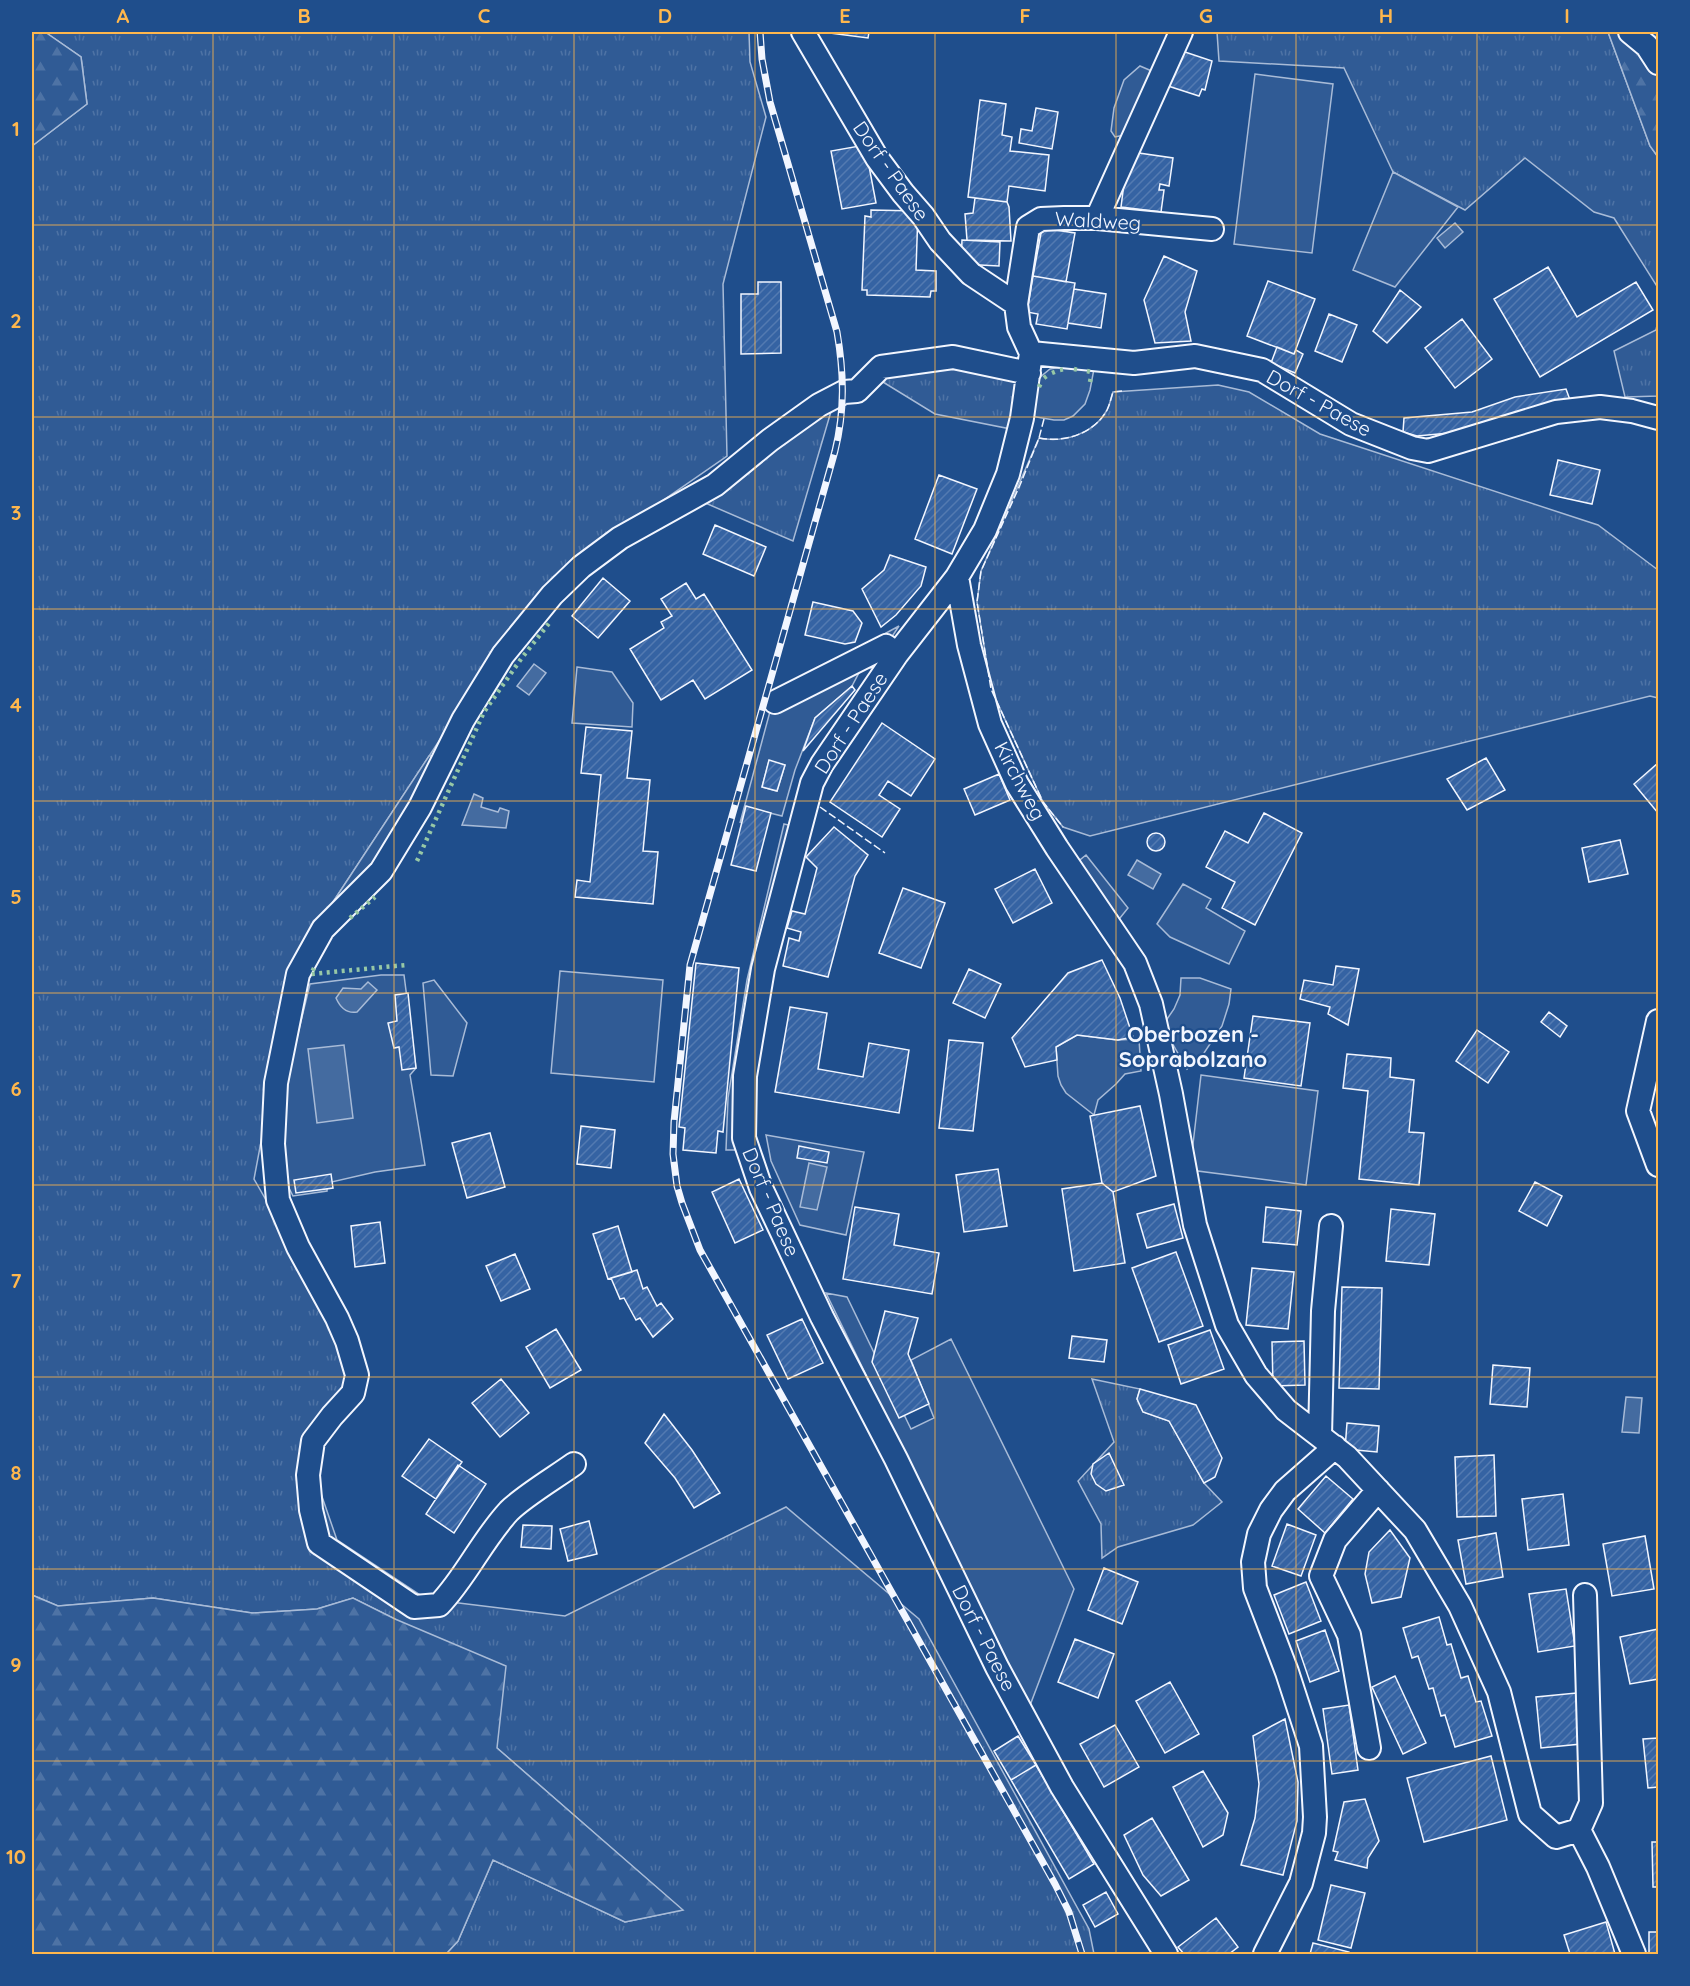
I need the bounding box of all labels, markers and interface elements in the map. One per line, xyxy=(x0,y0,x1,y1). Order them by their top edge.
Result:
text: A xyxy=(117,3,130,28)
text: B xyxy=(297,3,311,28)
text: C xyxy=(478,3,491,28)
text: D xyxy=(658,3,672,28)
text: E xyxy=(839,3,851,28)
text: F xyxy=(1019,3,1031,28)
text: G xyxy=(1199,3,1213,28)
text: H xyxy=(1379,3,1393,28)
text: I xyxy=(1564,3,1570,28)
text: 1 xyxy=(12,116,20,141)
street label: Dorf - Paese xyxy=(848,116,935,225)
street label: Waldweg xyxy=(1054,206,1142,235)
text: 2 xyxy=(10,308,22,333)
street label: Dorf - Paese xyxy=(1262,363,1376,442)
text: 3 xyxy=(11,500,21,525)
street label: Dorf - Paese xyxy=(808,667,893,778)
text: 4 xyxy=(10,692,22,717)
street label: Kirchweg xyxy=(989,737,1052,824)
text: 5 xyxy=(10,884,22,909)
district label: Oberbozen - Soprabolzano xyxy=(1119,1020,1267,1073)
text: 6 xyxy=(10,1076,22,1101)
street label: Dorf - Paese xyxy=(737,1143,806,1260)
text: 7 xyxy=(11,1268,22,1293)
text: 8 xyxy=(11,1460,22,1485)
street label: Dorf - Paese xyxy=(947,1580,1022,1695)
text: 9 xyxy=(10,1652,22,1677)
text: 10 xyxy=(6,1844,26,1869)

